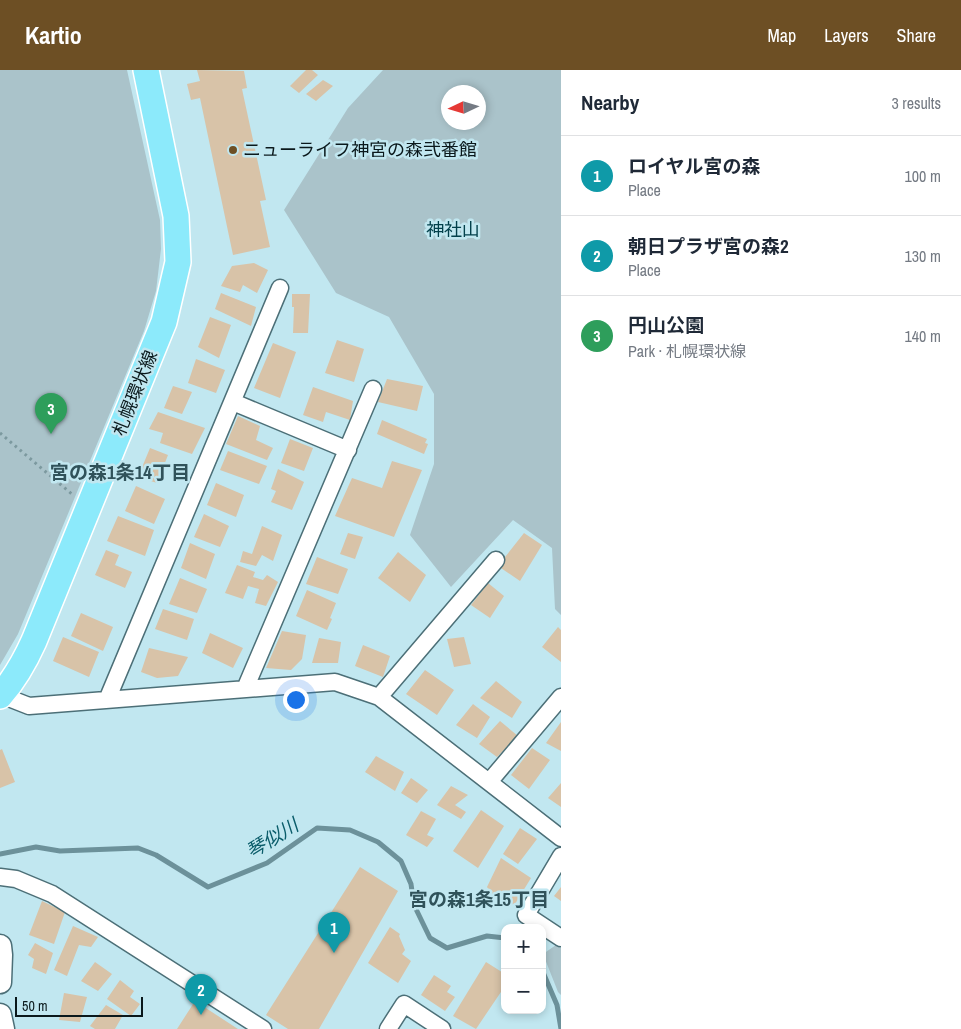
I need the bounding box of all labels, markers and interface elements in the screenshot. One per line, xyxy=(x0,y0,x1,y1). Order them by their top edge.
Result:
text: Kartio xyxy=(25,19,82,51)
text: Map xyxy=(768,23,796,48)
text: Layers xyxy=(824,23,869,48)
text: Share xyxy=(897,23,936,48)
north arrow xyxy=(441,85,486,130)
text: Nearby xyxy=(581,88,639,117)
text: 3 results xyxy=(891,92,941,114)
place label: ニューライフ神宮の森弐番館 xyxy=(243,137,477,162)
marker: ニューライフ神宮の森弐番館 xyxy=(227,144,239,156)
text: ロイヤル宮の森 xyxy=(628,153,760,179)
text: 1 xyxy=(593,165,601,187)
text: 100 m xyxy=(905,165,941,187)
text: Place xyxy=(628,179,661,201)
park label: 神社山 xyxy=(426,217,480,242)
text: 朝日プラザ宮の森2 xyxy=(628,233,789,259)
text: 2 xyxy=(593,245,601,267)
text: 130 m xyxy=(905,245,941,267)
text: Place xyxy=(628,259,661,281)
text: 円山公園 xyxy=(628,312,704,338)
text: 3 xyxy=(593,325,601,347)
text: 140 m xyxy=(905,325,941,347)
text: Park · 札幌環状線 xyxy=(628,340,746,362)
street label: 札幌環状線 xyxy=(106,346,163,439)
pin: 3 xyxy=(35,393,67,434)
district label: 宮の森1条14丁目 xyxy=(50,459,190,485)
your location xyxy=(283,687,309,713)
water label: 琴似川 xyxy=(241,811,305,864)
district label: 宮の森1条15丁目 xyxy=(409,886,549,912)
pin: 1 xyxy=(318,912,350,953)
map controls xyxy=(501,924,546,1014)
button: + xyxy=(501,924,546,969)
button: − xyxy=(501,969,546,1014)
pin: 2 xyxy=(185,974,217,1015)
scale bar xyxy=(15,994,142,1017)
text: 50 m xyxy=(22,997,48,1015)

